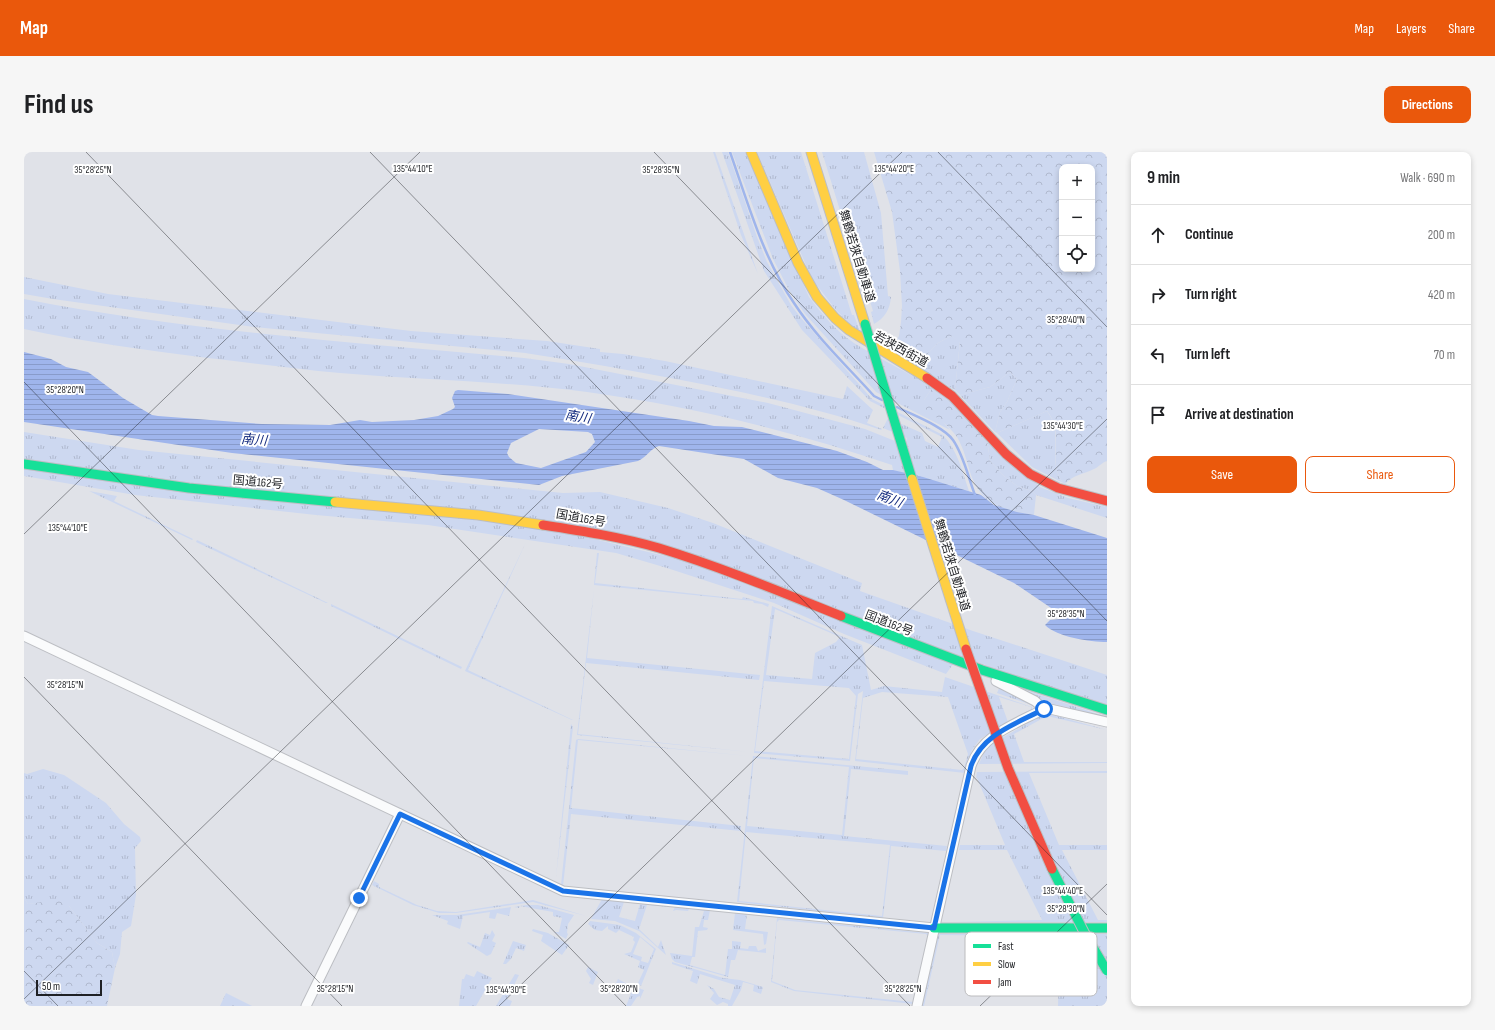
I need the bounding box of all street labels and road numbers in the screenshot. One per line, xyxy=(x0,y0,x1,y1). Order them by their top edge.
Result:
street label: 舞鶴若狭自動車道 xyxy=(835,208,878,304)
street label: 若狭西街道 xyxy=(871,328,931,371)
street label: 国道162号 xyxy=(232,473,284,492)
street label: 国道162号 xyxy=(555,507,607,530)
street label: 舞鶴若狭自動車道 xyxy=(930,517,973,613)
street label: 国道162号 xyxy=(863,607,915,640)

